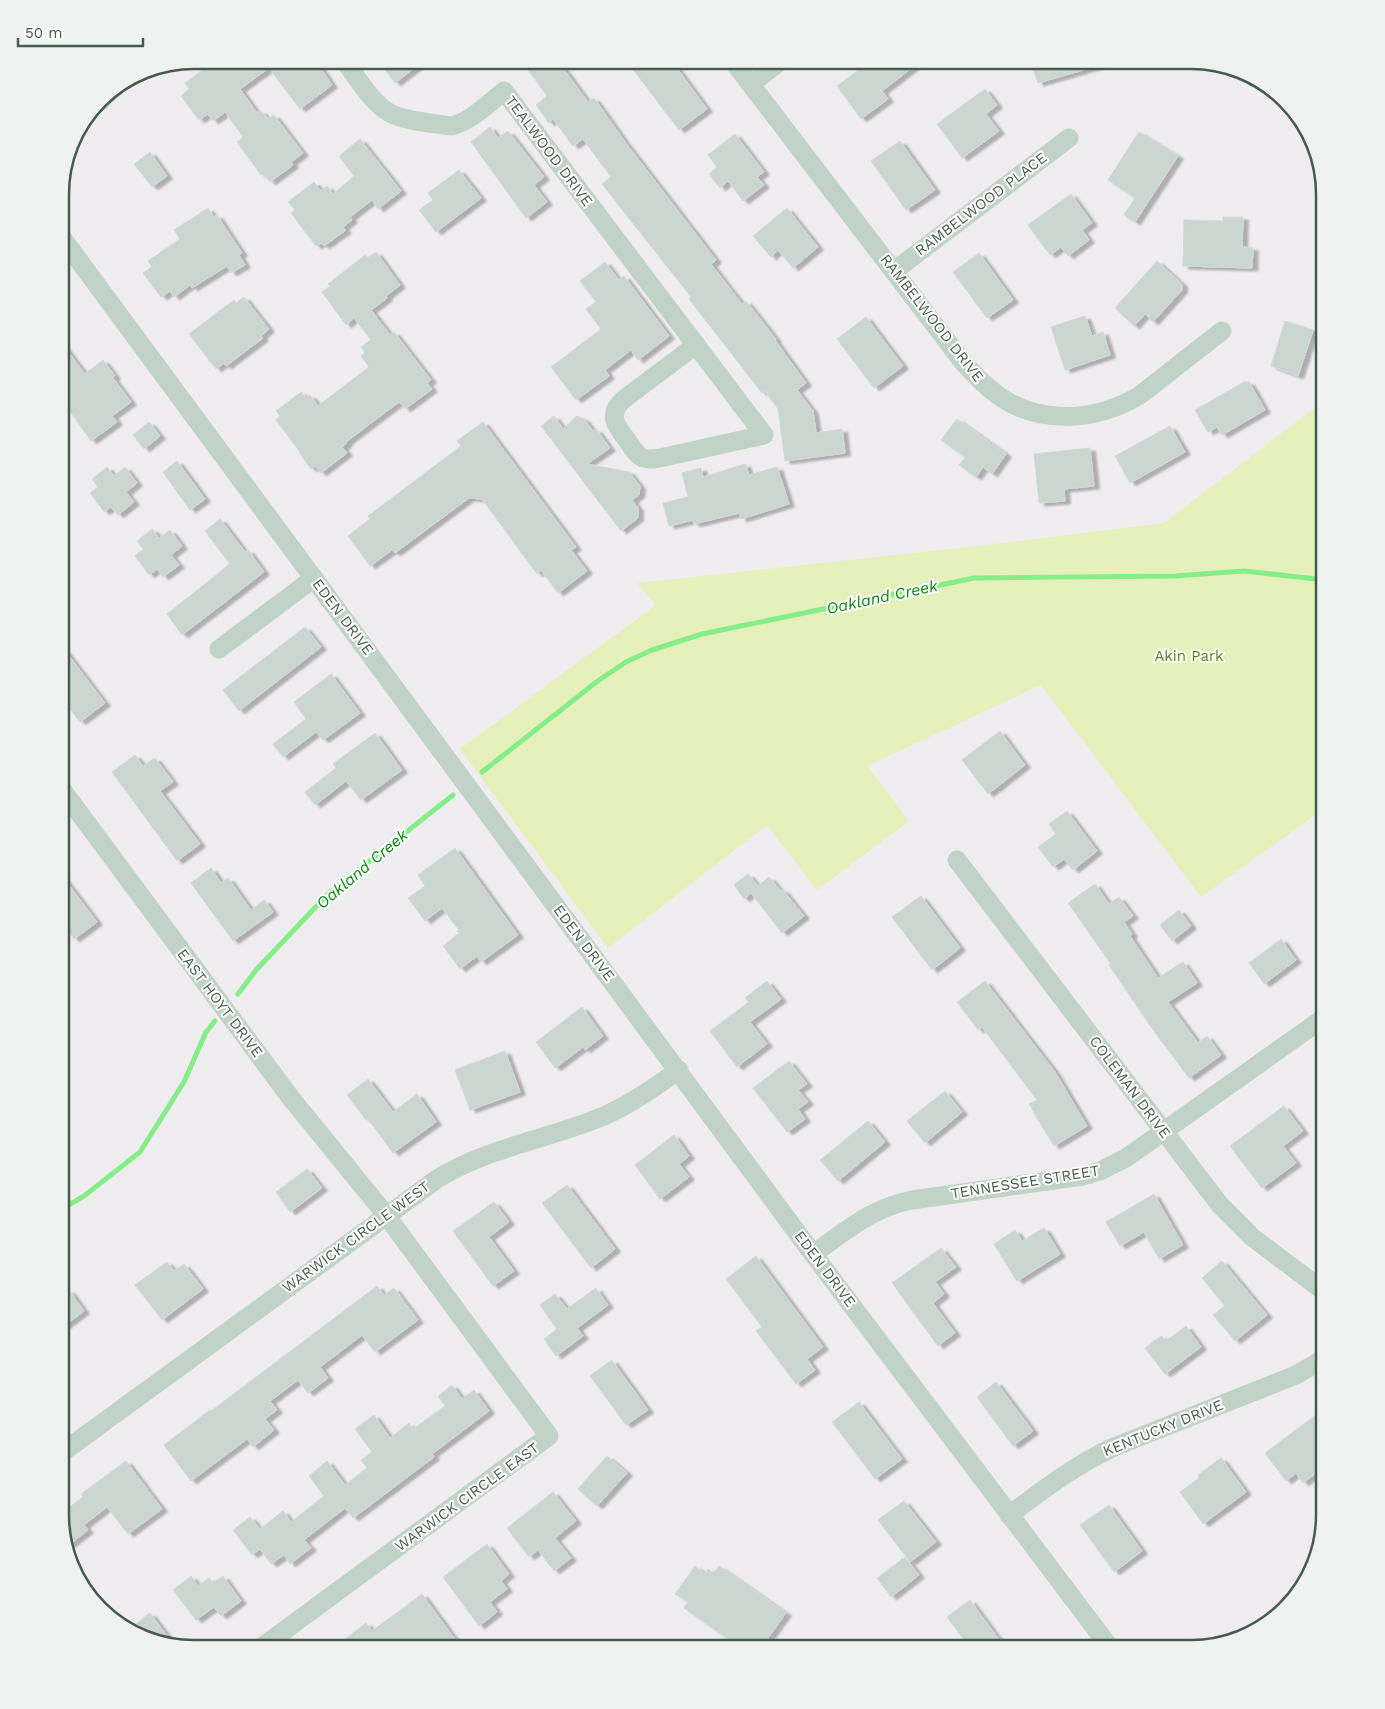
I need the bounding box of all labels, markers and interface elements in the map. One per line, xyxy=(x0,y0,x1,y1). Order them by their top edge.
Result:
scale bar xyxy=(18,15,142,47)
text: 50 m xyxy=(25,24,62,42)
street label: TEALWOOD DRIVE xyxy=(502,92,596,210)
street label: RAMBELWOOD PLACE xyxy=(912,149,1050,259)
street label: RAMBELWOOD DRIVE xyxy=(877,251,987,385)
street label: EDEN DRIVE xyxy=(309,575,377,659)
water label: Oakland Creek xyxy=(825,576,941,618)
park label: Akin Park xyxy=(1154,647,1224,665)
water label: Oakland Creek xyxy=(312,824,412,913)
street label: EDEN DRIVE xyxy=(550,901,618,985)
street label: EAST HOYT DRIVE xyxy=(173,945,267,1061)
street label: COLEMAN DRIVE xyxy=(1086,1032,1174,1142)
street label: TENNESSEE STREET xyxy=(949,1161,1101,1203)
street label: WARWICK CIRCLE WEST xyxy=(279,1177,433,1297)
street label: EDEN DRIVE xyxy=(791,1227,859,1311)
street label: KENTUCKY DRIVE xyxy=(1100,1396,1226,1460)
street label: WARWICK CIRCLE EAST xyxy=(391,1439,543,1555)

